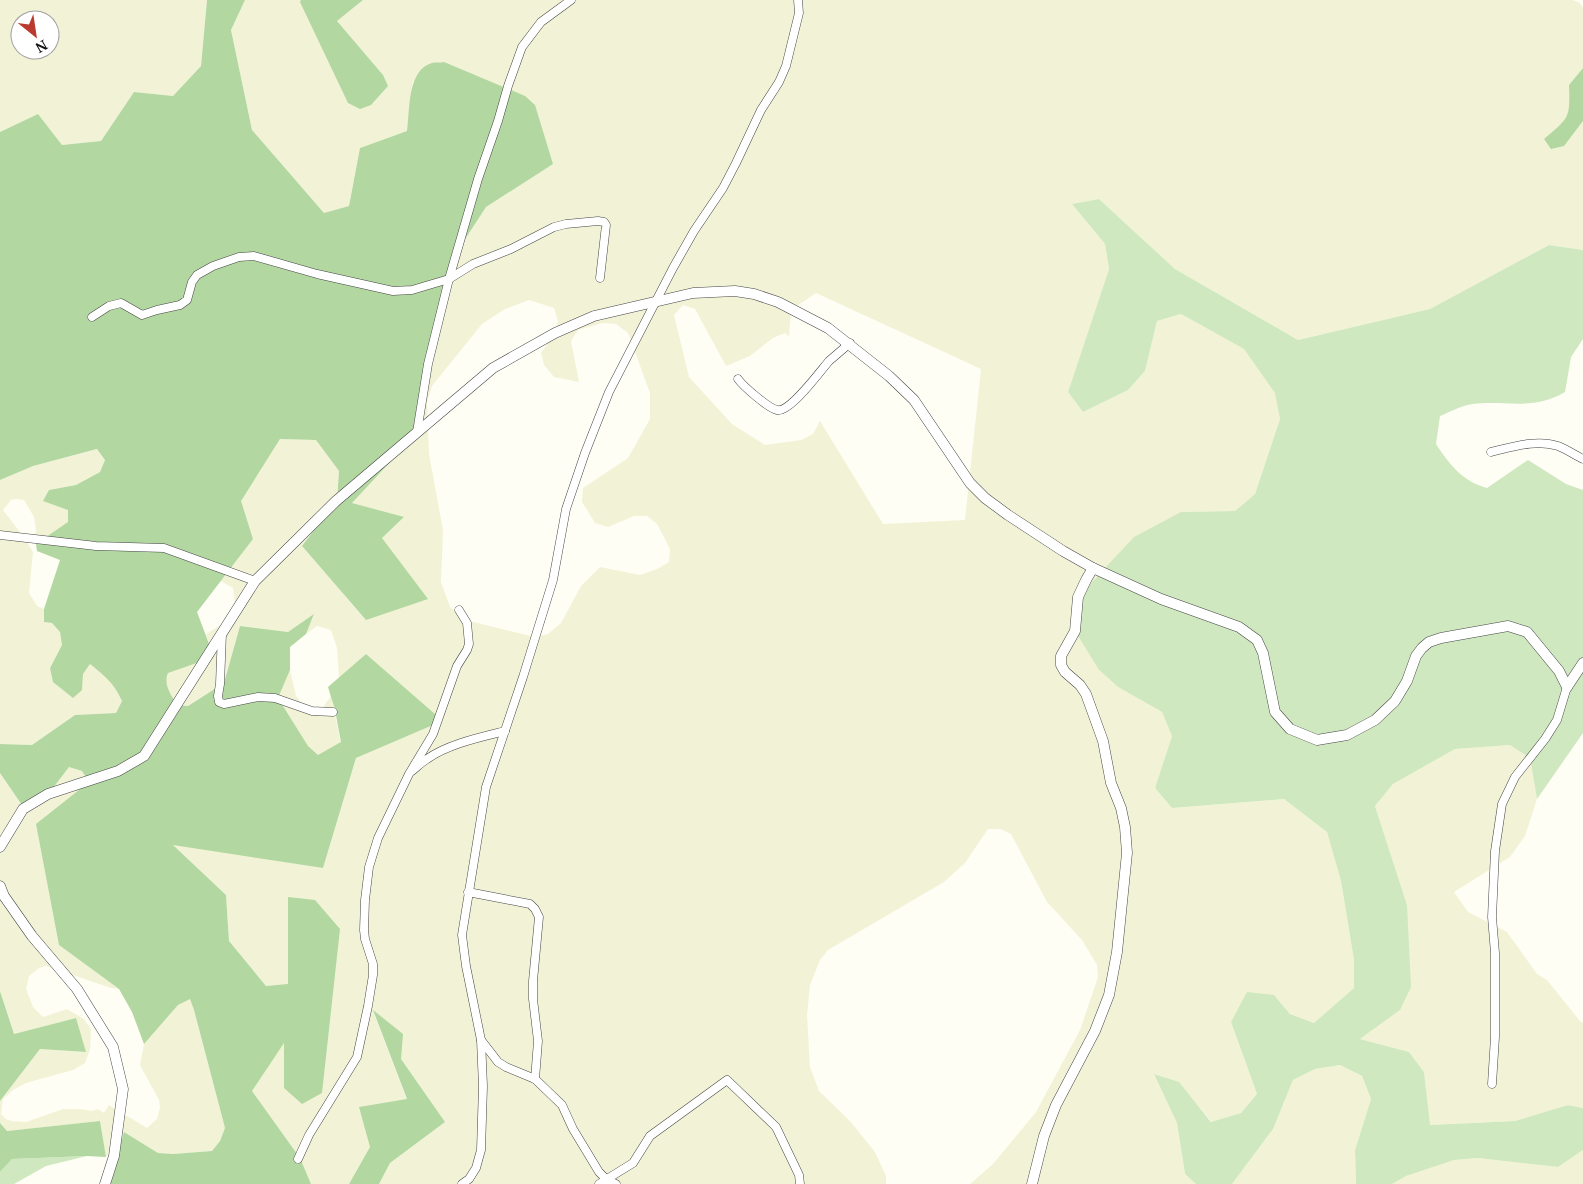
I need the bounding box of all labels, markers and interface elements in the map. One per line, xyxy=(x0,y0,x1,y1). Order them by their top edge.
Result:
north arrow xyxy=(10,10,60,60)
text: N xyxy=(32,36,51,58)

